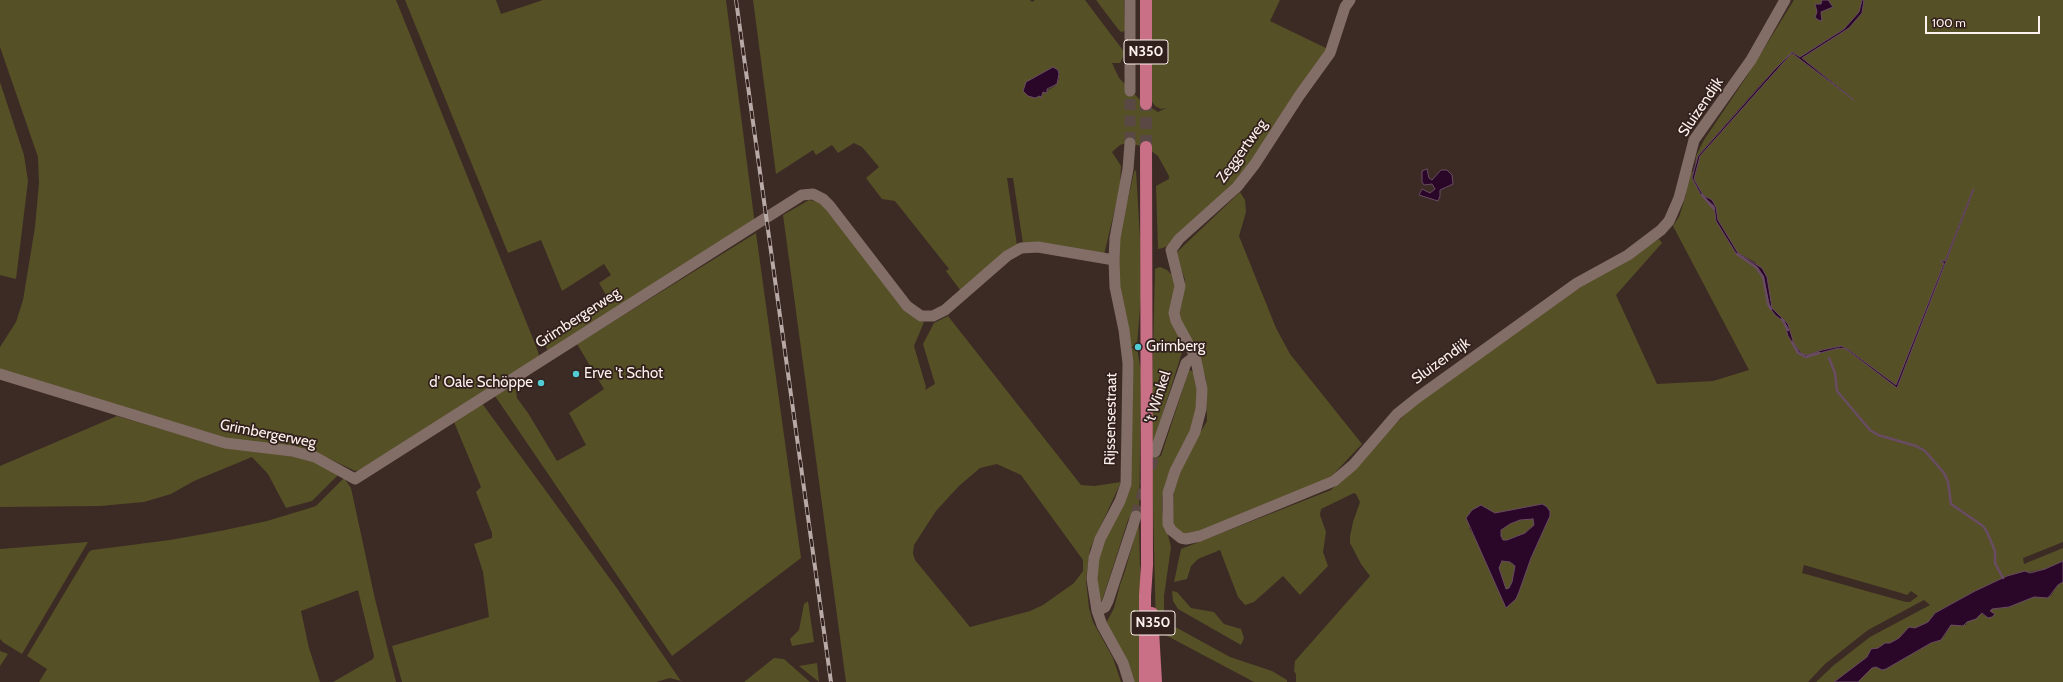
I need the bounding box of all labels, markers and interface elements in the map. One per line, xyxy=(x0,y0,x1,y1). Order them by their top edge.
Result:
scale bar xyxy=(1927,8,2042,34)
text: 100 m xyxy=(1932,15,1966,30)
road number: N350 xyxy=(1124,40,1168,64)
street label: Sluizendijk xyxy=(1675,74,1727,140)
street label: Zeggertweg xyxy=(1213,116,1271,186)
street label: Grimbergerweg xyxy=(532,284,624,352)
street label: Sluizendijk xyxy=(1408,334,1474,388)
place label: Grimberg xyxy=(1146,338,1205,356)
marker: Grimberg xyxy=(1133,342,1143,352)
place label: Erve 't Schot xyxy=(584,365,663,383)
street label: 't Winkel xyxy=(1141,368,1175,426)
marker: Erve 't Schot xyxy=(571,369,581,379)
street label: Rijssensestraat xyxy=(1101,372,1121,466)
place label: d' Oale Schöppe xyxy=(429,374,533,392)
marker: d' Oale Schöppe xyxy=(536,378,546,388)
street label: Grimbergerweg xyxy=(218,416,318,452)
road number: N350 xyxy=(1131,611,1175,635)

